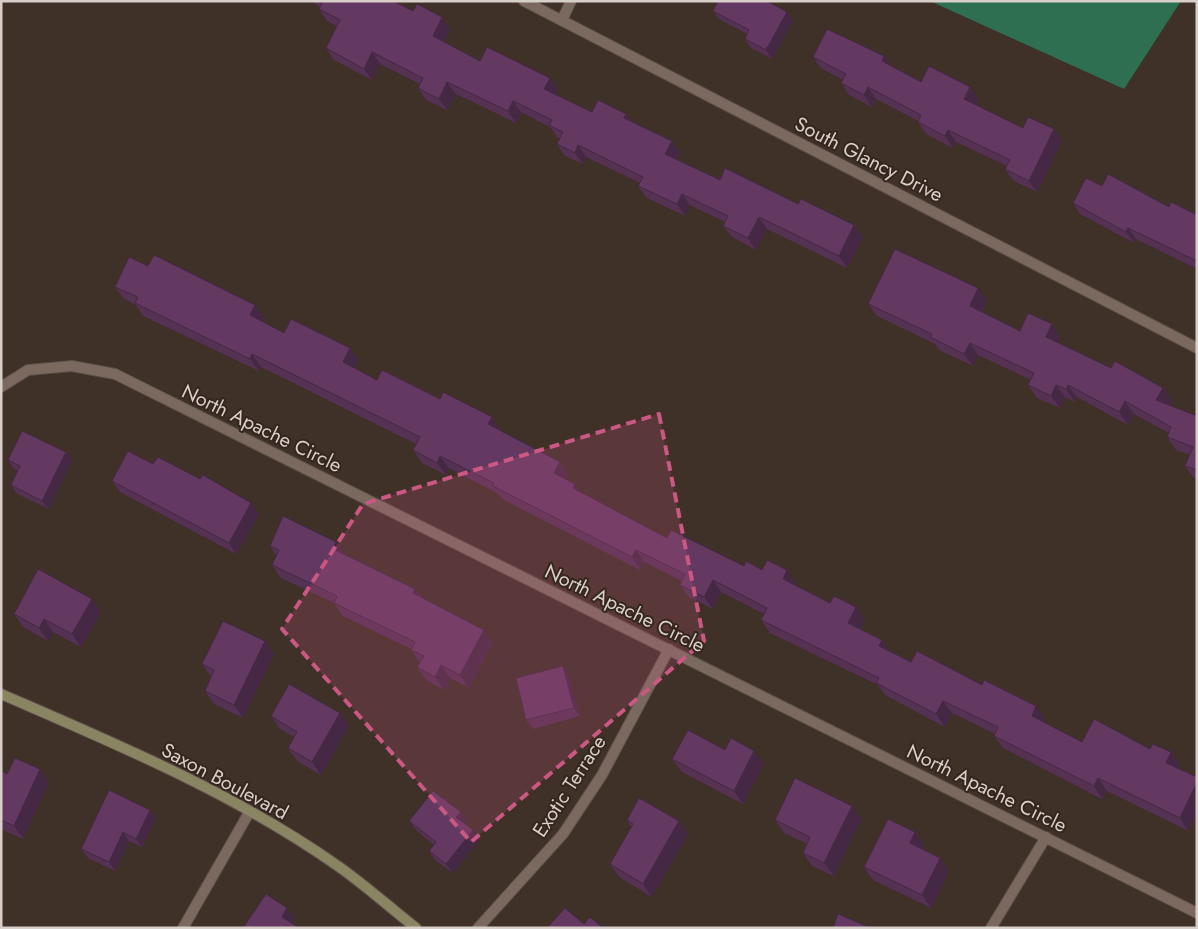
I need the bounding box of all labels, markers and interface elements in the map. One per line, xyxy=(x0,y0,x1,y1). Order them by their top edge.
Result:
street label: South Glancy Drive xyxy=(790,110,948,209)
street label: North Apache Circle xyxy=(177,377,347,480)
street label: North Apache Circle xyxy=(540,557,710,660)
street label: Exotic Terrace xyxy=(526,730,613,843)
street label: Saxon Boulevard xyxy=(156,736,293,827)
street label: North Apache Circle xyxy=(902,737,1072,840)

